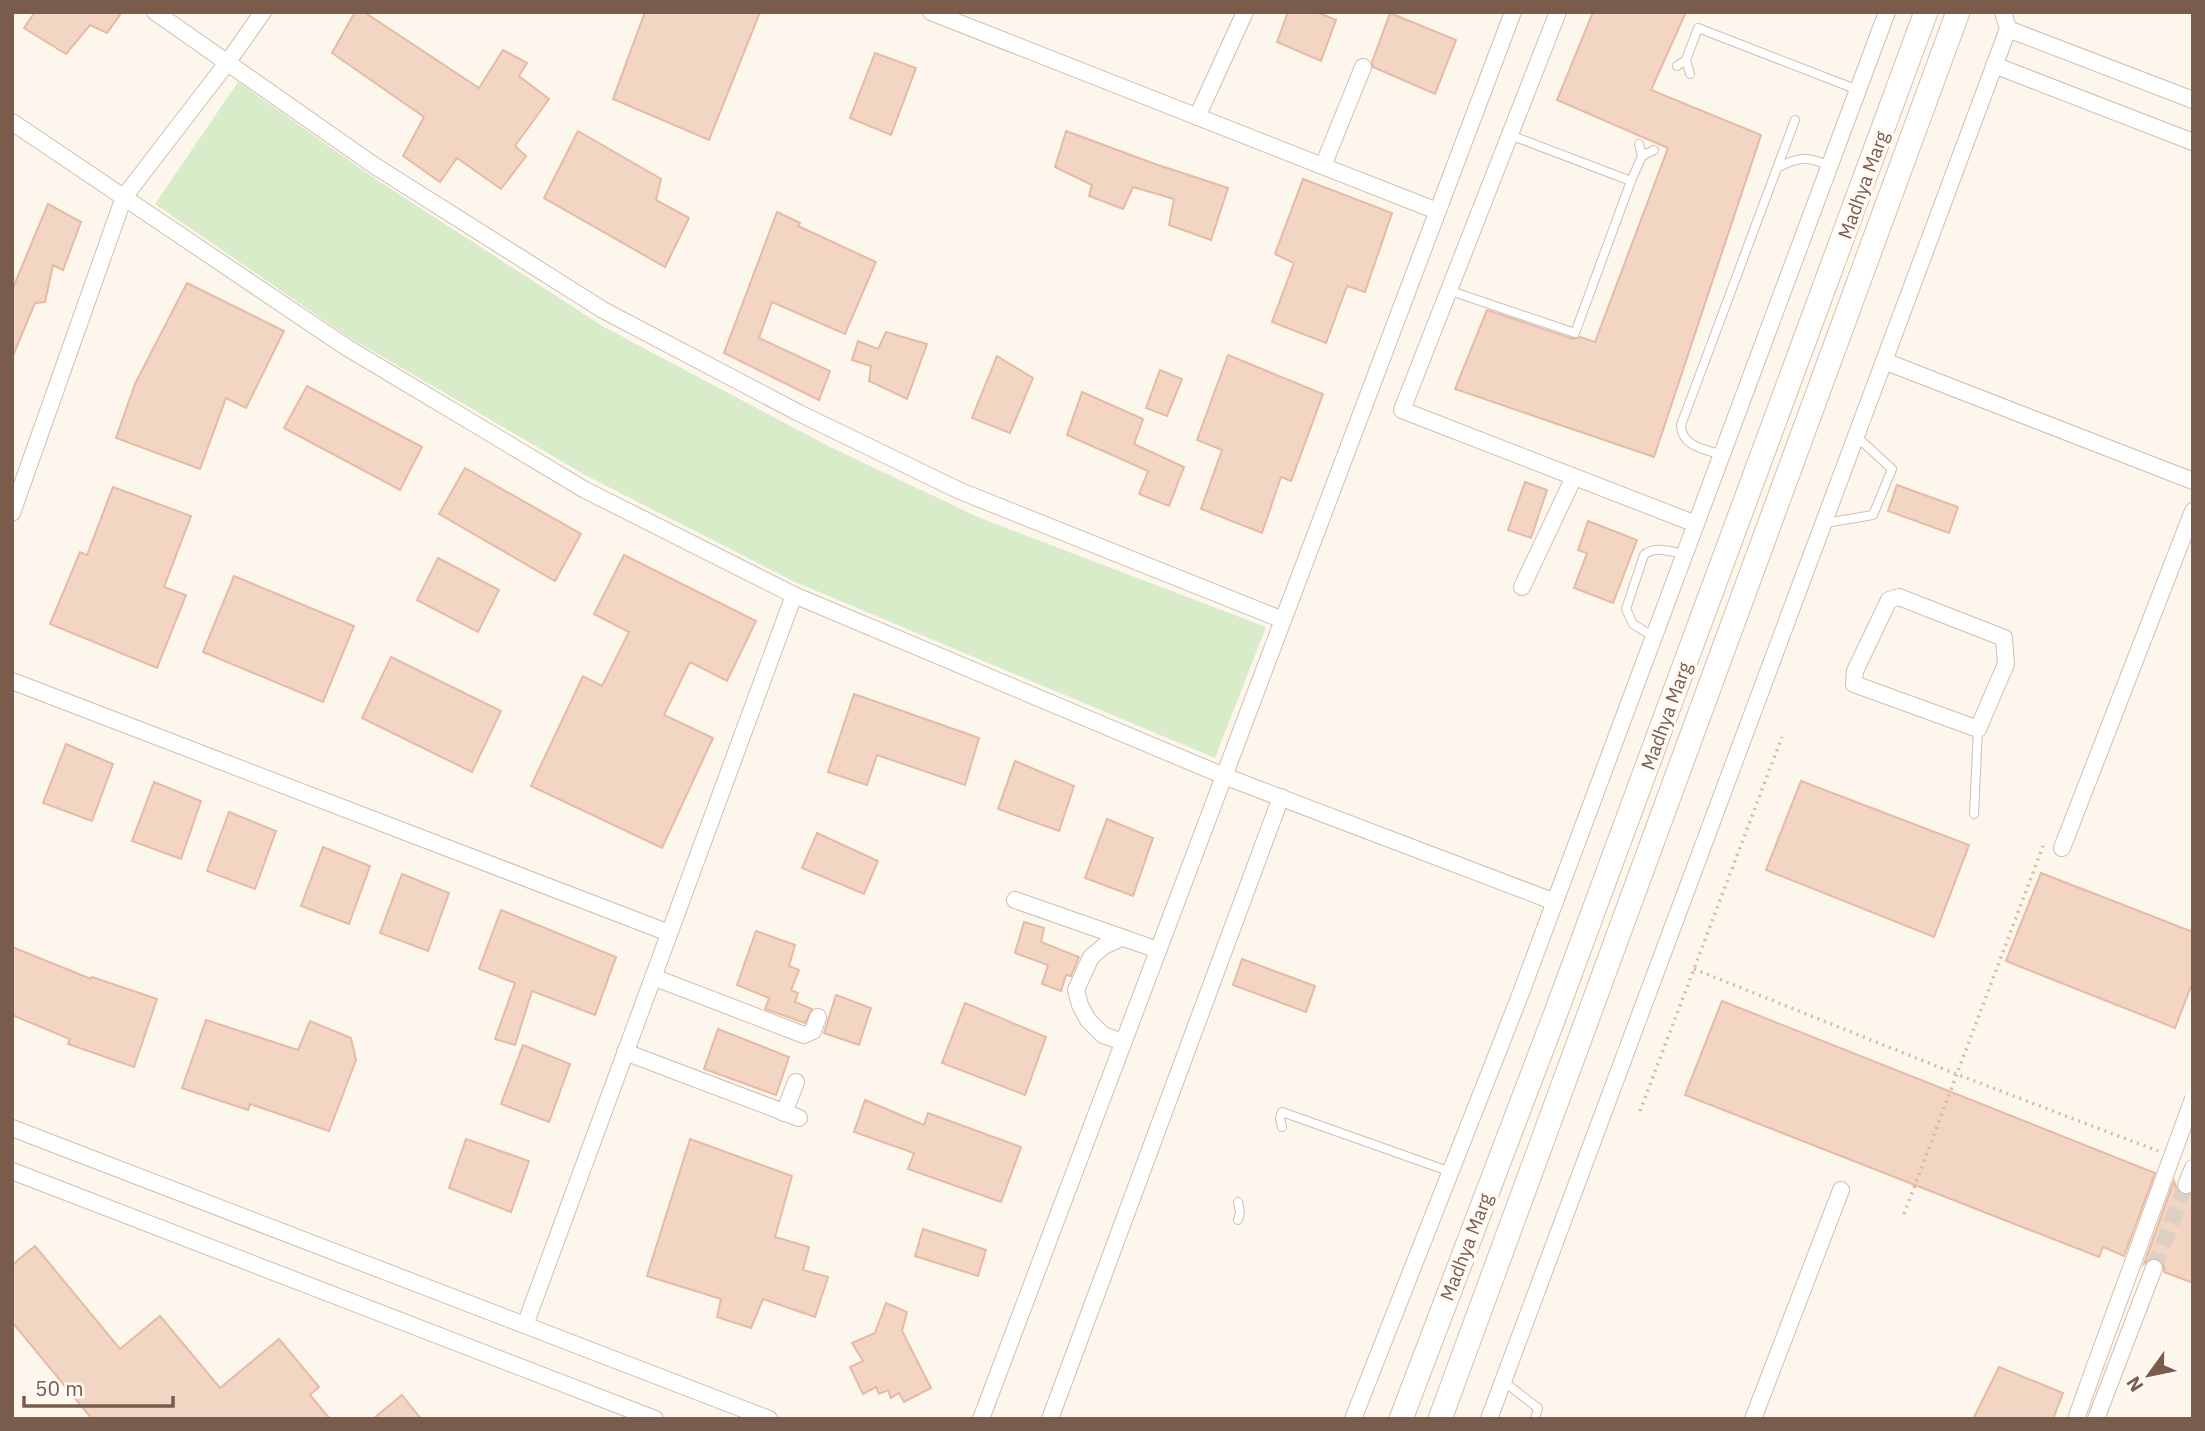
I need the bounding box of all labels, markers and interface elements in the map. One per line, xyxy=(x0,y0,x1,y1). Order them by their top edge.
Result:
street label: Madhya Marg xyxy=(1832,128,1894,242)
street label: Madhya Marg xyxy=(1635,659,1697,773)
street label: Madhya Marg xyxy=(1435,1190,1497,1304)
north arrow xyxy=(2114,1340,2184,1410)
scale bar xyxy=(24,1364,173,1408)
text: N xyxy=(2121,1372,2149,1397)
text: 50 m xyxy=(35,1374,84,1402)

